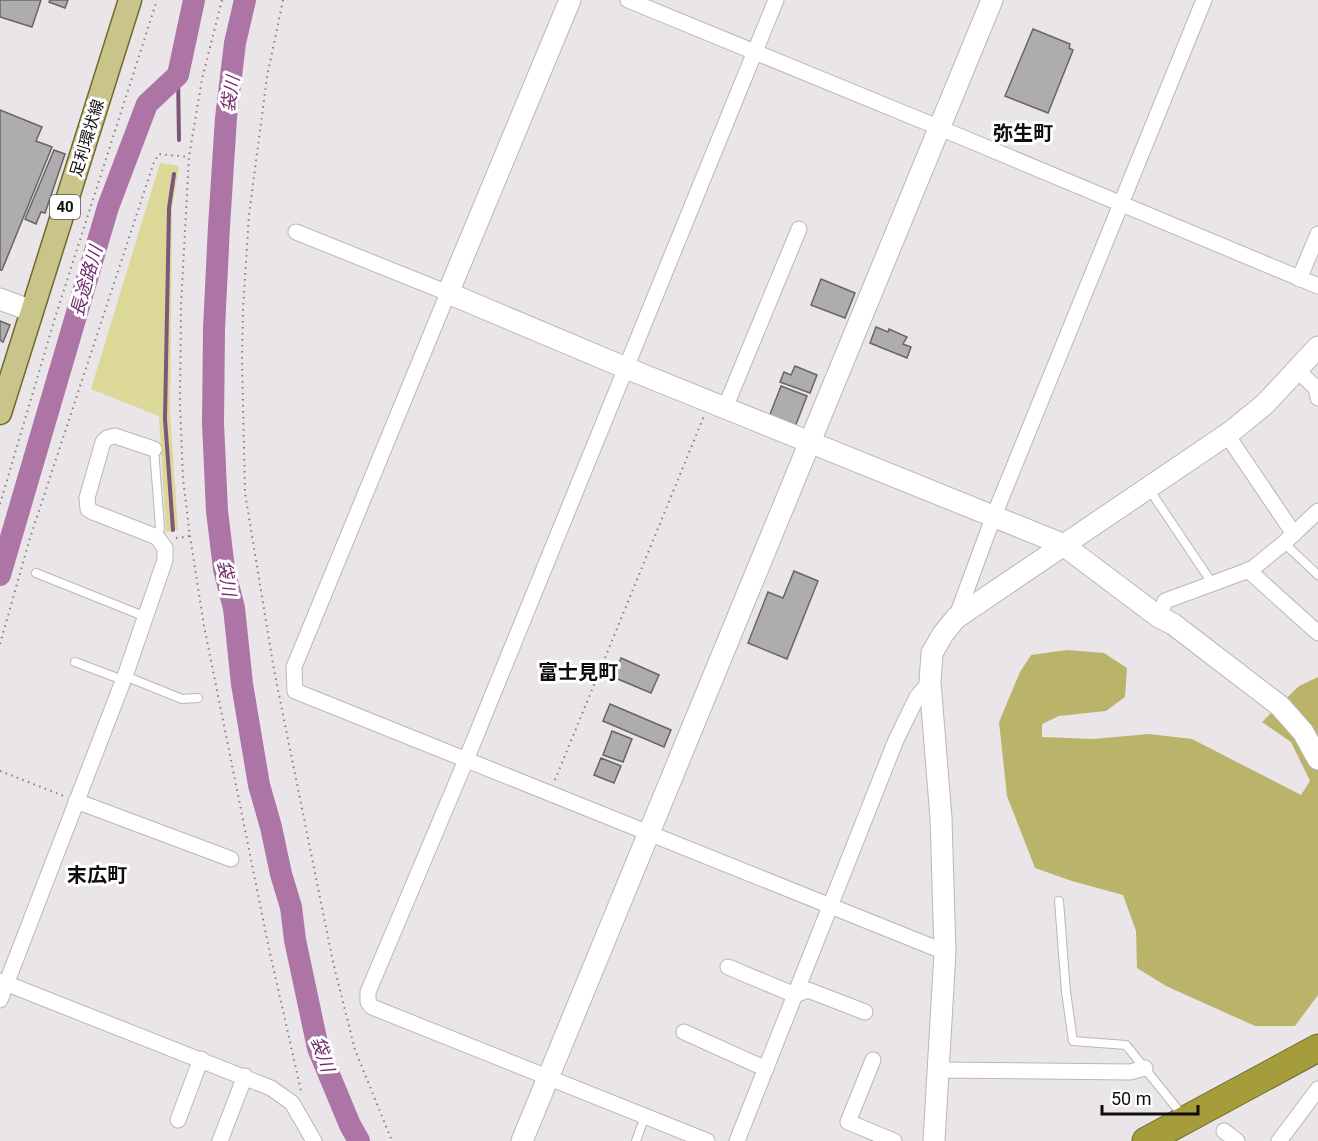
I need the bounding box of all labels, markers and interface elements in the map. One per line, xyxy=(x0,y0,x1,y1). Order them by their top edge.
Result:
water label: 袋川 xyxy=(217,73,243,113)
street label: 足利環状線 xyxy=(66,97,108,179)
district label: 弥生町 xyxy=(993,121,1053,145)
road number: 40 xyxy=(50,195,80,219)
water label: 長途路川 xyxy=(66,242,107,318)
water label: 袋川 xyxy=(214,559,240,599)
district label: 富士見町 xyxy=(538,660,618,684)
district label: 末広町 xyxy=(67,863,127,887)
water label: 袋川 xyxy=(307,1034,339,1076)
scale bar xyxy=(1102,1078,1198,1116)
text: 50 m xyxy=(1111,1088,1151,1109)

